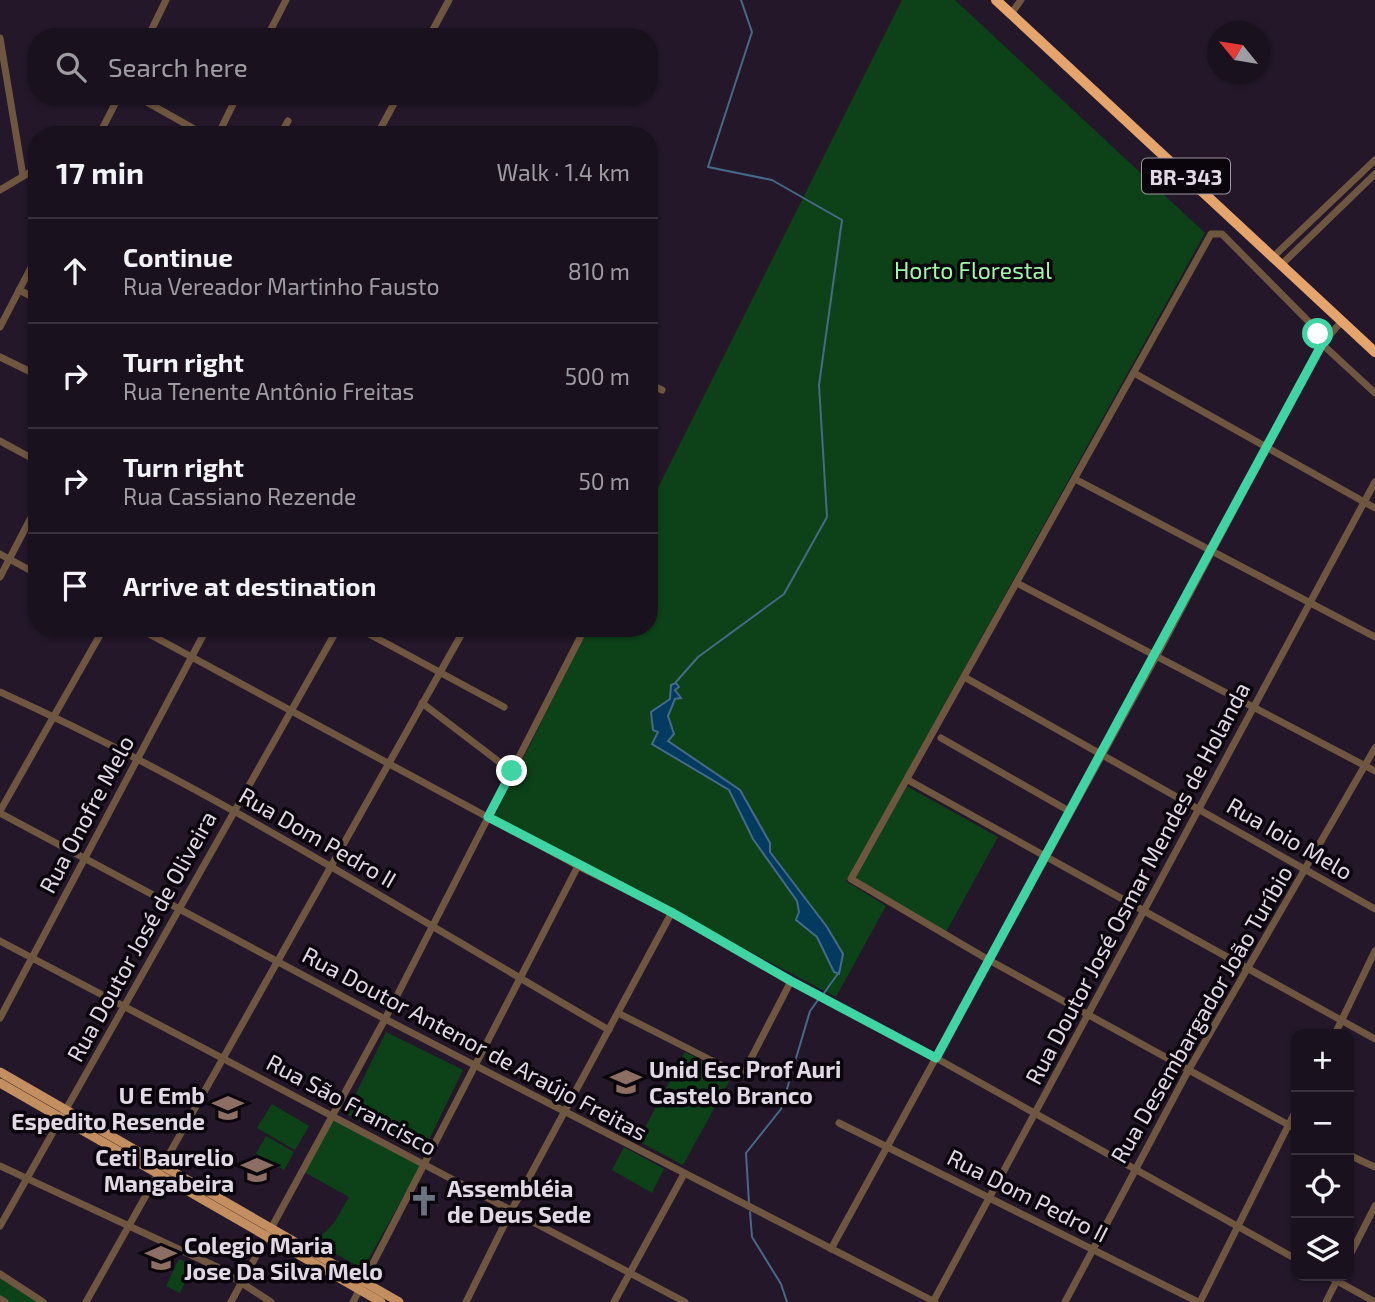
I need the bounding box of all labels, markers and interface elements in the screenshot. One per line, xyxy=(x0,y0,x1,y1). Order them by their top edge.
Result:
north arrow xyxy=(1207,21,1270,84)
search box xyxy=(28,28,658,105)
icon: search xyxy=(52,48,90,86)
text: Search here xyxy=(108,51,248,82)
text: 17 min xyxy=(56,154,144,190)
text: Walk · 1.4 km xyxy=(497,158,630,186)
road number: BR-343 xyxy=(1142,158,1230,194)
text: Continue xyxy=(123,241,233,272)
icon: ahead xyxy=(56,252,94,290)
park label: Horto Florestal xyxy=(894,256,1052,284)
text: 810 m xyxy=(568,257,630,285)
text: Rua Vereador Martinho Fausto xyxy=(123,272,440,300)
route start xyxy=(1302,318,1333,349)
text: Turn right xyxy=(123,346,244,377)
icon: right xyxy=(56,357,94,395)
text: 500 m xyxy=(565,362,630,390)
text: Rua Tenente Antônio Freitas xyxy=(123,377,414,405)
text: Turn right xyxy=(123,451,244,482)
icon: right xyxy=(56,462,94,500)
text: 50 m xyxy=(579,467,630,495)
text: Rua Cassiano Rezende xyxy=(123,482,356,510)
icon: arrive xyxy=(56,567,94,605)
text: Arrive at destination xyxy=(123,570,376,601)
street label: Rua Doutor José Osmar Mendes de Holanda xyxy=(1019,677,1255,1089)
street label: Rua Onofre Melo xyxy=(33,730,139,898)
route end xyxy=(496,755,527,786)
street label: Rua Dom Pedro II xyxy=(234,781,402,893)
street label: Rua Ioio Melo xyxy=(1222,791,1358,885)
street label: Rua Doutor José de Oliveira xyxy=(60,806,222,1066)
street label: Rua Desembargador João Turíbio xyxy=(1104,860,1298,1168)
street label: Rua Doutor Antenor de Araújo Freitas xyxy=(298,940,652,1146)
map controls xyxy=(1291,1029,1354,1281)
button: + xyxy=(1291,1029,1354,1092)
street label: Rua São Francisco xyxy=(262,1047,442,1161)
place label: Unid Esc Prof Auri Castelo Branco xyxy=(649,1055,841,1109)
school or university icon: Unid Esc Prof Auri Castelo Branco xyxy=(609,1065,643,1099)
place label: U E Emb Espedito Resende xyxy=(11,1081,205,1135)
school or university icon: U E Emb Espedito Resende xyxy=(211,1091,245,1125)
button: − xyxy=(1291,1092,1354,1155)
street label: Rua Dom Pedro II xyxy=(943,1142,1113,1248)
place label: Ceti Baurelio Mangabeira xyxy=(95,1143,234,1197)
school or university icon: Ceti Baurelio Mangabeira xyxy=(240,1153,274,1187)
button: locate xyxy=(1291,1155,1354,1218)
place label: Assembléia de Deus Sede xyxy=(447,1174,591,1228)
church icon: Assembléia de Deus Sede xyxy=(407,1184,441,1218)
button: layers xyxy=(1291,1218,1354,1281)
place label: Colegio Maria Jose Da Silva Melo xyxy=(184,1231,383,1285)
school or university icon: Colegio Maria Jose Da Silva Melo xyxy=(144,1241,178,1275)

